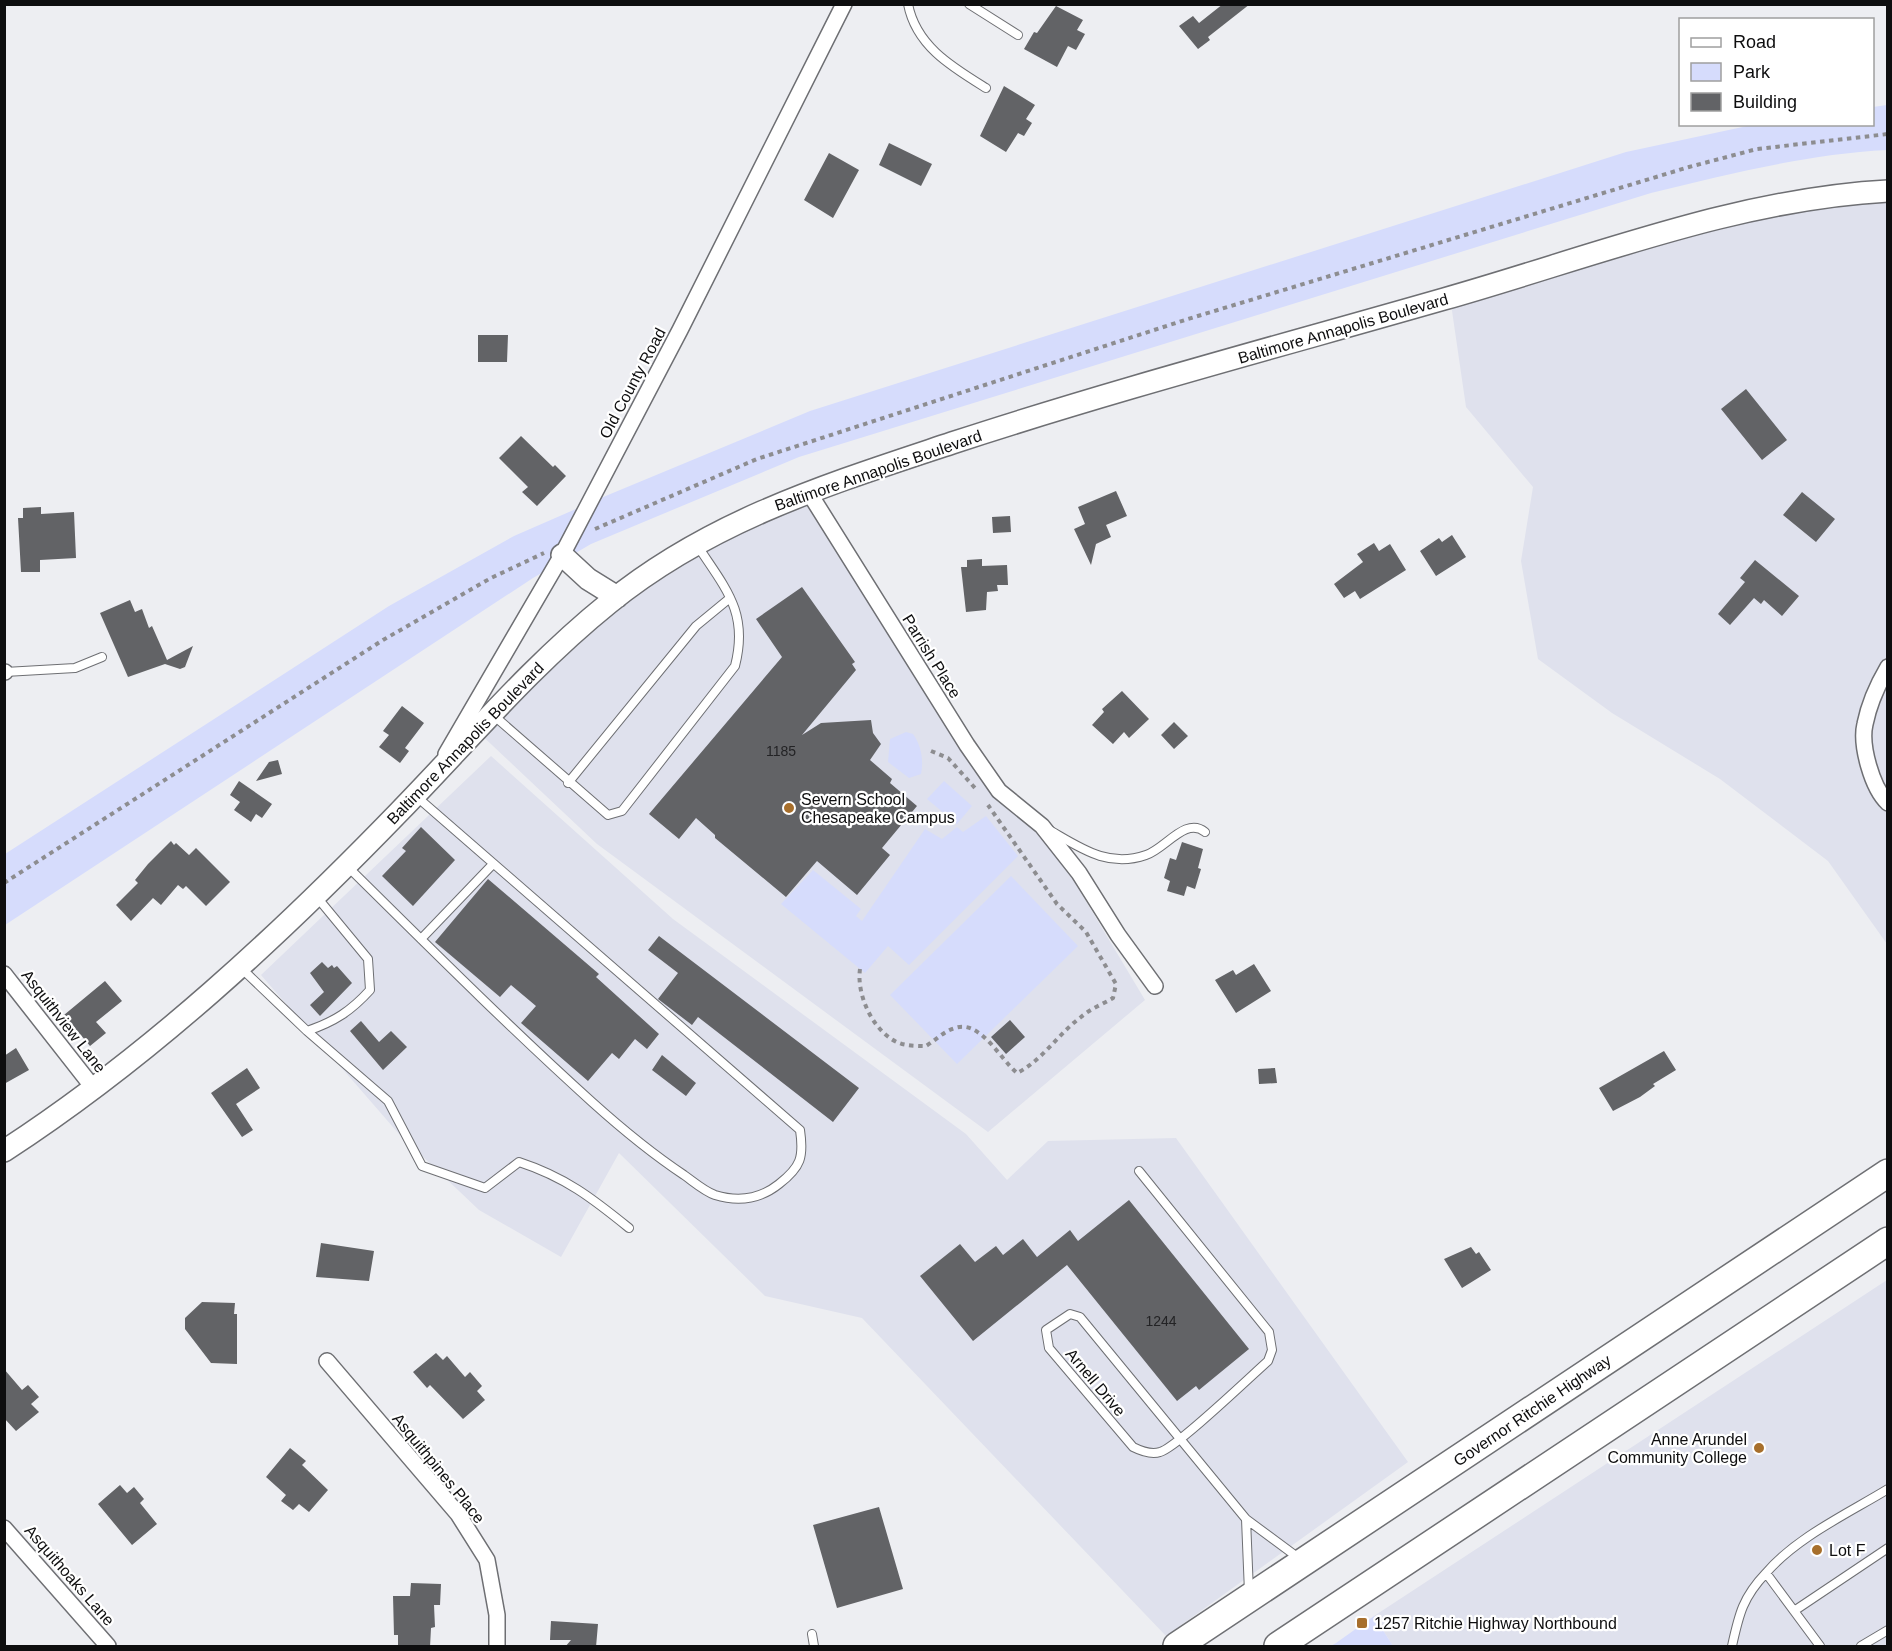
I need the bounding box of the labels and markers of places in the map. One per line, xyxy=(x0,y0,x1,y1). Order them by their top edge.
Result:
place label: Severn School Chesapeake Campus xyxy=(801,791,955,826)
marker: Severn School Chesapeake Campus xyxy=(782,801,796,815)
place label: Anne Arundel Community College xyxy=(1607,1431,1747,1466)
marker: Anne Arundel Community College xyxy=(1752,1441,1766,1455)
place label: Lot F xyxy=(1829,1542,1866,1559)
marker: Lot F xyxy=(1810,1543,1824,1557)
place label: 1257 Ritchie Highway Northbound xyxy=(1374,1615,1617,1632)
marker: 1257 Ritchie Highway Northbound xyxy=(1355,1616,1369,1630)

